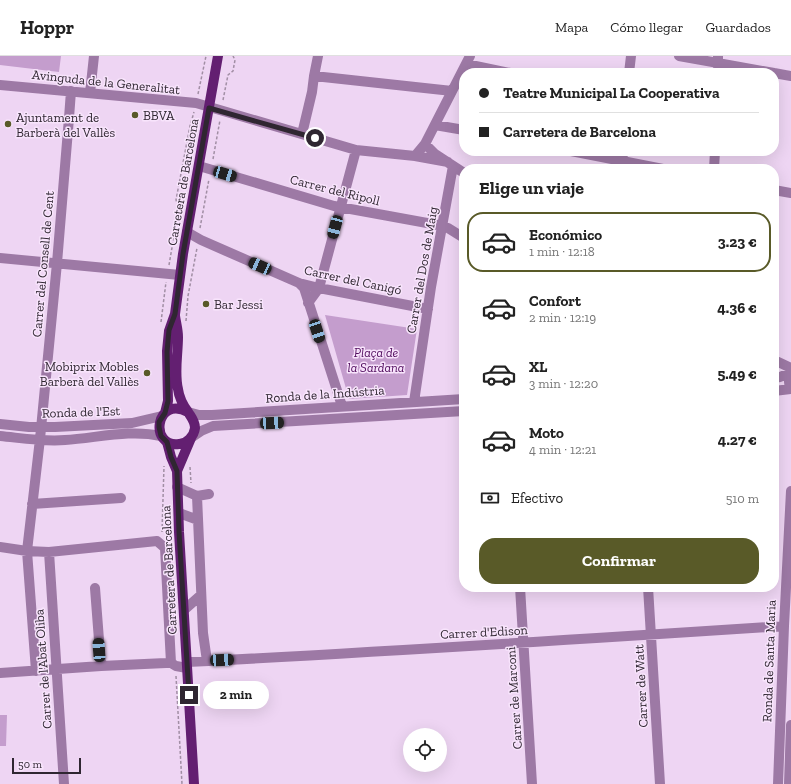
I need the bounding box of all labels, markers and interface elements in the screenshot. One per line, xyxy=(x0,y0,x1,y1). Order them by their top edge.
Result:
text: Hoppr xyxy=(20,16,74,39)
text: Mapa xyxy=(555,19,588,36)
text: Cómo llegar xyxy=(610,19,683,36)
text: Guardados xyxy=(705,19,771,36)
street label: Avinguda de la Generalitat xyxy=(31,67,181,97)
text: Teatre Municipal La Cooperativa xyxy=(503,84,720,102)
place label: BBVA xyxy=(143,108,175,123)
place label: Ajuntament de Barberà del Vallès xyxy=(16,110,115,140)
marker: BBVA xyxy=(130,110,140,120)
street label: Carretera de Barcelona xyxy=(164,116,202,247)
marker: Ajuntament de Barberà del Vallès xyxy=(3,119,13,129)
text: Carretera de Barcelona xyxy=(503,123,656,141)
route start xyxy=(306,129,324,147)
car xyxy=(212,165,238,183)
street label: Carrer del Ripoll xyxy=(289,172,382,209)
text: Elige un viaje xyxy=(479,177,584,199)
street label: Carrer del Consell de Cent xyxy=(29,190,57,338)
street label: Carrer del Dos de Maig xyxy=(403,205,441,335)
car xyxy=(326,214,344,240)
icon: car xyxy=(481,224,517,260)
text: Económico xyxy=(529,226,602,244)
text: 3.23 € xyxy=(718,233,757,251)
text: 1 min · 12:18 xyxy=(529,244,595,259)
car xyxy=(247,256,273,276)
street label: Carrer del Canigó xyxy=(303,262,403,298)
icon: car xyxy=(481,290,517,326)
text: Confort xyxy=(529,292,581,310)
place label: Bar Jessi xyxy=(214,297,263,312)
marker: Bar Jessi xyxy=(201,299,211,309)
text: 4.36 € xyxy=(717,299,757,317)
text: 2 min · 12:19 xyxy=(529,310,596,325)
car xyxy=(308,318,326,344)
park label: Plaça de la Sardana xyxy=(348,345,404,375)
icon: car xyxy=(481,356,517,392)
text: XL xyxy=(529,358,547,376)
place label: Mobiprix Mobles Barberà del Vallès xyxy=(40,359,139,389)
text: 5.49 € xyxy=(717,365,757,383)
marker: Mobiprix Mobles Barberà del Vallès xyxy=(142,368,152,378)
text: 3 min · 12:20 xyxy=(529,376,598,391)
street label: Ronda de la Indústria xyxy=(265,382,386,406)
street label: Ronda de l'Est xyxy=(41,403,121,421)
car xyxy=(260,416,284,430)
icon: car xyxy=(481,422,517,458)
text: Moto xyxy=(529,424,564,442)
text: 4.27 € xyxy=(718,431,757,449)
text: 4 min · 12:21 xyxy=(529,442,596,457)
icon: cash xyxy=(479,487,501,509)
text: Efectivo xyxy=(511,489,563,507)
text: 510 m xyxy=(726,491,759,506)
street label: Carretera de Barcelona xyxy=(158,504,180,635)
button: Confirmar xyxy=(479,538,759,584)
street label: Ronda de Santa Maria xyxy=(759,599,779,722)
street label: Carrer de l'Abat Oliba xyxy=(31,608,55,729)
street label: Carrer d'Edison xyxy=(440,622,529,642)
car xyxy=(92,638,106,662)
street label: Carrer de Watt xyxy=(631,644,651,728)
street label: Carrer de Marconi xyxy=(503,646,525,750)
car xyxy=(210,653,234,667)
callout: 2 min xyxy=(203,681,269,709)
route end xyxy=(180,686,198,704)
text: 2 min xyxy=(220,687,252,702)
map controls xyxy=(403,728,447,772)
button: locate xyxy=(403,728,447,772)
scale bar xyxy=(12,756,81,775)
text: 50 m xyxy=(18,758,42,771)

